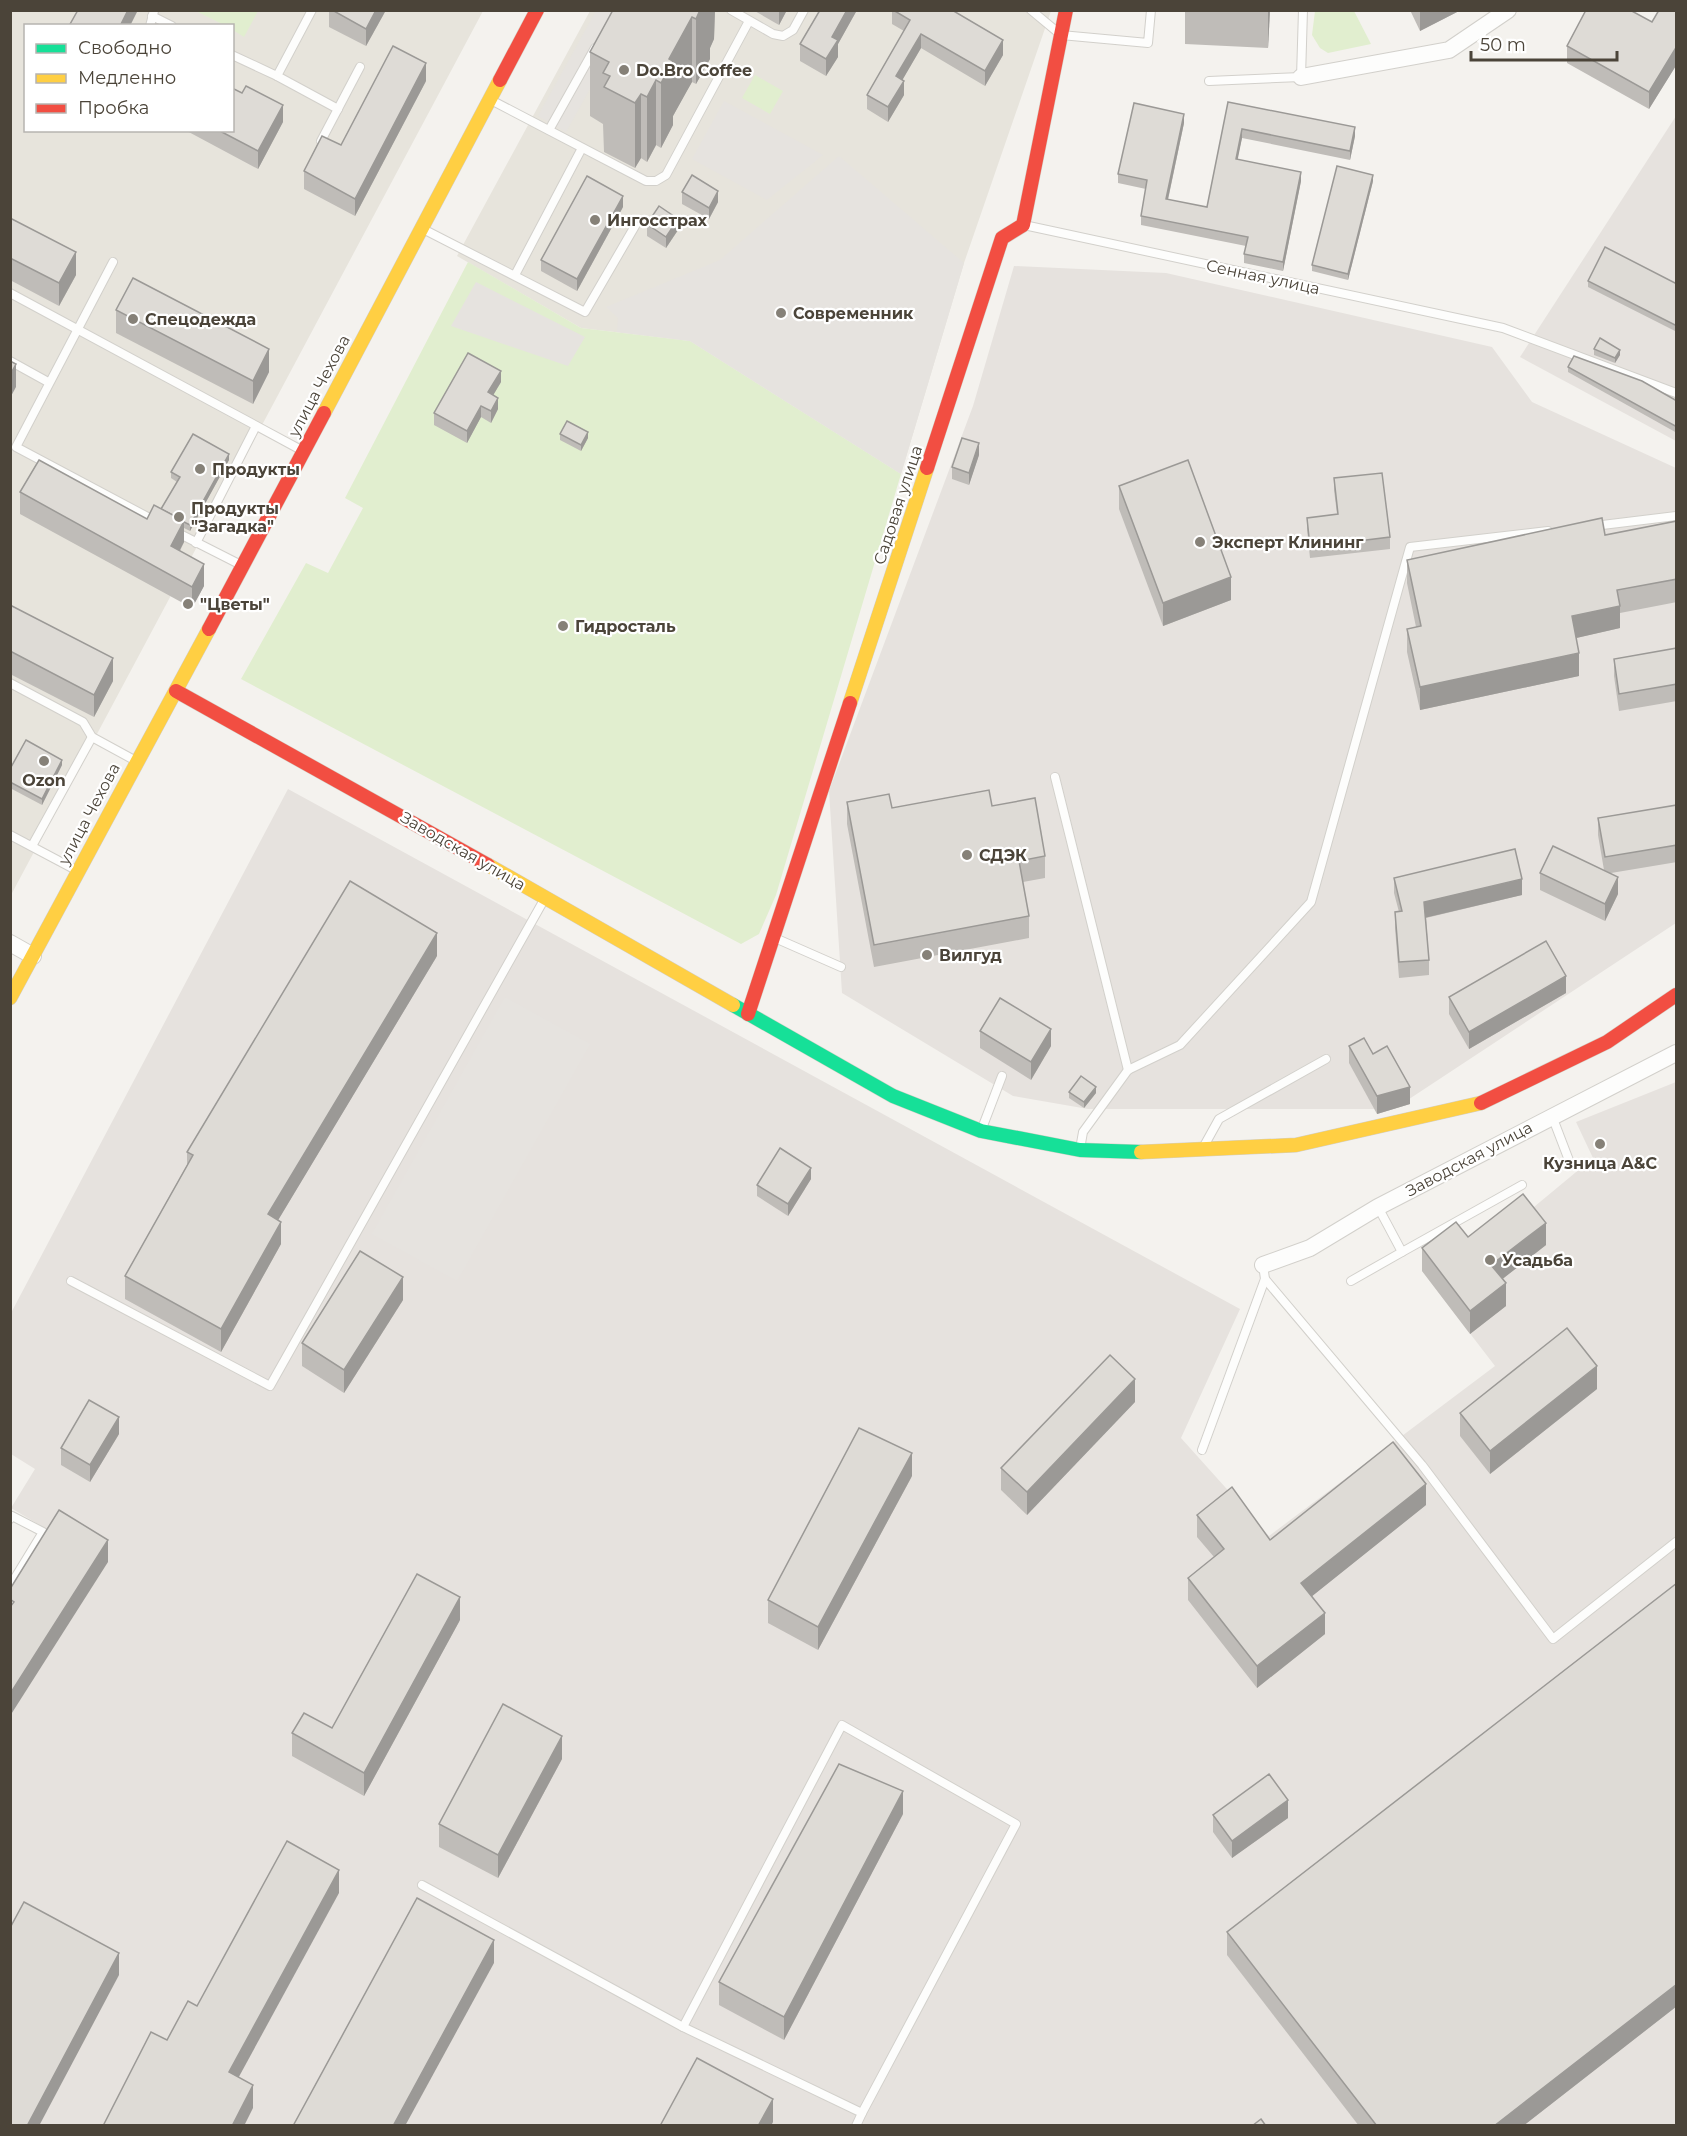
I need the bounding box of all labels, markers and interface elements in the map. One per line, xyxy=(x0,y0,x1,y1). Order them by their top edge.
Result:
legend xyxy=(24,24,234,132)
scale bar xyxy=(1471,24,1616,62)
text: 50 m xyxy=(1480,34,1526,56)
text: Свободно xyxy=(78,37,172,59)
place label: Do.Bro Coffee xyxy=(636,61,752,80)
marker: Do.Bro Coffee xyxy=(617,63,631,77)
text: Медленно xyxy=(78,67,176,89)
text: Пробка xyxy=(78,97,149,119)
place label: Ингосстрах xyxy=(607,211,708,230)
marker: Ингосстрах xyxy=(588,213,602,227)
street label: Сенная улица xyxy=(1204,256,1322,298)
place label: Современник xyxy=(793,304,914,323)
marker: Современник xyxy=(774,306,788,320)
place label: Спецодежда xyxy=(145,310,256,329)
marker: Спецодежда xyxy=(126,312,140,326)
street label: улица Чехова xyxy=(284,332,354,441)
street label: Садовая улица xyxy=(870,443,926,567)
place label: Продукты xyxy=(212,460,300,479)
marker: Продукты xyxy=(193,462,207,476)
place label: Продукты "Загадка" xyxy=(191,499,279,536)
marker: Продукты "Загадка" xyxy=(172,510,186,524)
place label: Эксперт Клининг xyxy=(1212,533,1364,552)
marker: Эксперт Клининг xyxy=(1193,535,1207,549)
place label: "Цветы" xyxy=(200,595,270,614)
marker: "Цветы" xyxy=(181,597,195,611)
place label: Гидросталь xyxy=(575,617,676,636)
marker: Гидросталь xyxy=(556,619,570,633)
marker: Ozon xyxy=(37,754,51,768)
street label: улица Чехова xyxy=(54,760,124,869)
place label: Ozon xyxy=(22,771,66,790)
street label: Заводская улица xyxy=(397,808,529,894)
place label: СДЭК xyxy=(979,846,1027,865)
marker: СДЭК xyxy=(960,848,974,862)
place label: Вилгуд xyxy=(939,946,1002,965)
marker: Вилгуд xyxy=(920,948,934,962)
street label: Заводская улица xyxy=(1402,1118,1536,1200)
marker: Кузница А&С xyxy=(1593,1137,1607,1151)
place label: Кузница А&С xyxy=(1543,1154,1657,1173)
place label: Усадьба xyxy=(1502,1251,1573,1270)
marker: Усадьба xyxy=(1483,1253,1497,1267)

